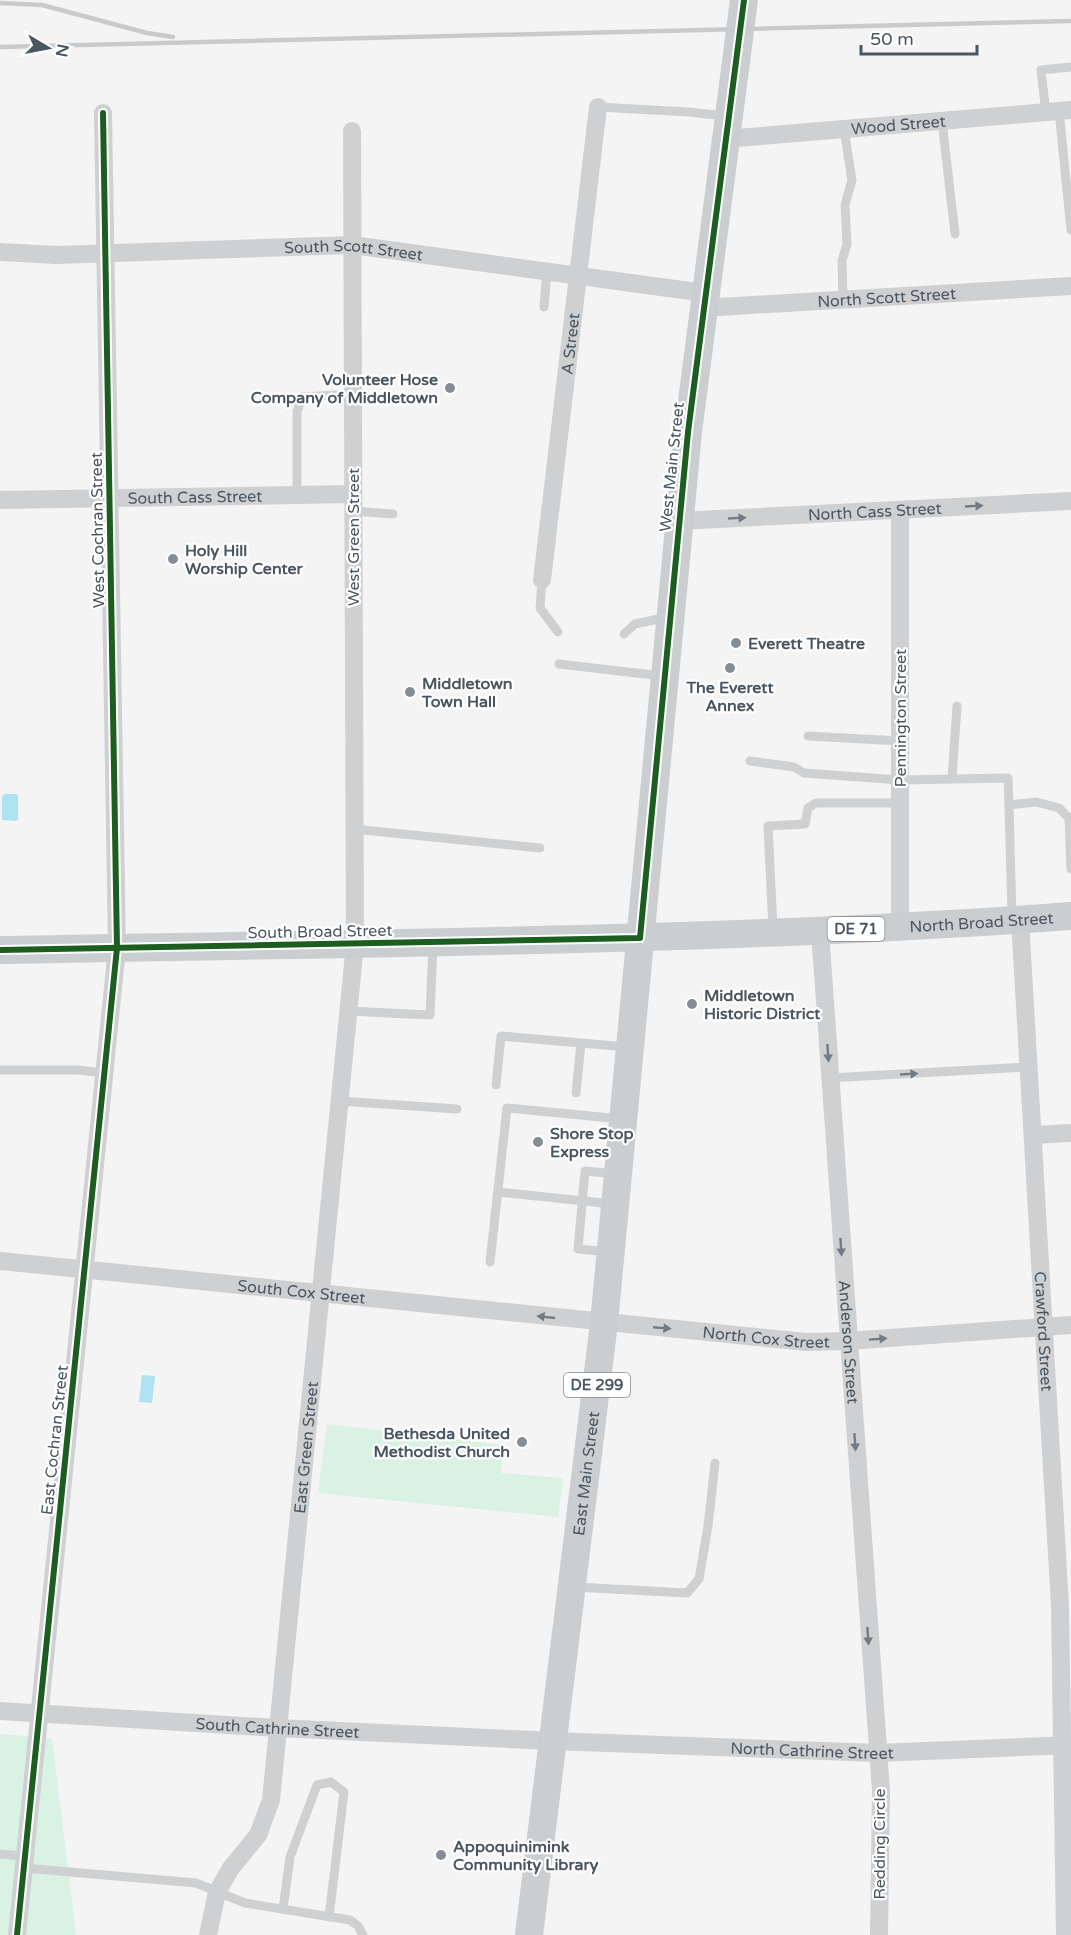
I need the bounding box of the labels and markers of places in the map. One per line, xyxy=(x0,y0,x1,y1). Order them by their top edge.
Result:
place label: Volunteer Hose Company of Middletown xyxy=(251,370,438,408)
marker: Volunteer Hose Company of Middletown xyxy=(443,381,457,395)
place label: Holy Hill Worship Center xyxy=(185,541,304,579)
marker: Holy Hill Worship Center xyxy=(166,552,180,566)
place label: Everett Theatre xyxy=(748,634,865,654)
marker: Everett Theatre xyxy=(729,636,743,650)
marker: The Everett Annex xyxy=(723,661,737,675)
place label: Middletown Town Hall xyxy=(421,674,513,712)
place label: The Everett Annex xyxy=(685,678,774,716)
marker: Middletown Town Hall xyxy=(403,685,417,699)
place label: Middletown Historic District xyxy=(704,986,821,1024)
marker: Middletown Historic District xyxy=(685,997,699,1011)
place label: Shore Stop Express xyxy=(550,1124,634,1162)
marker: Shore Stop Express xyxy=(531,1135,545,1149)
place label: Bethesda United Methodist Church xyxy=(373,1424,510,1462)
marker: Bethesda United Methodist Church xyxy=(515,1435,529,1449)
place label: Appoquinimink Community Library xyxy=(453,1837,599,1875)
marker: Appoquinimink Community Library xyxy=(434,1848,448,1862)

